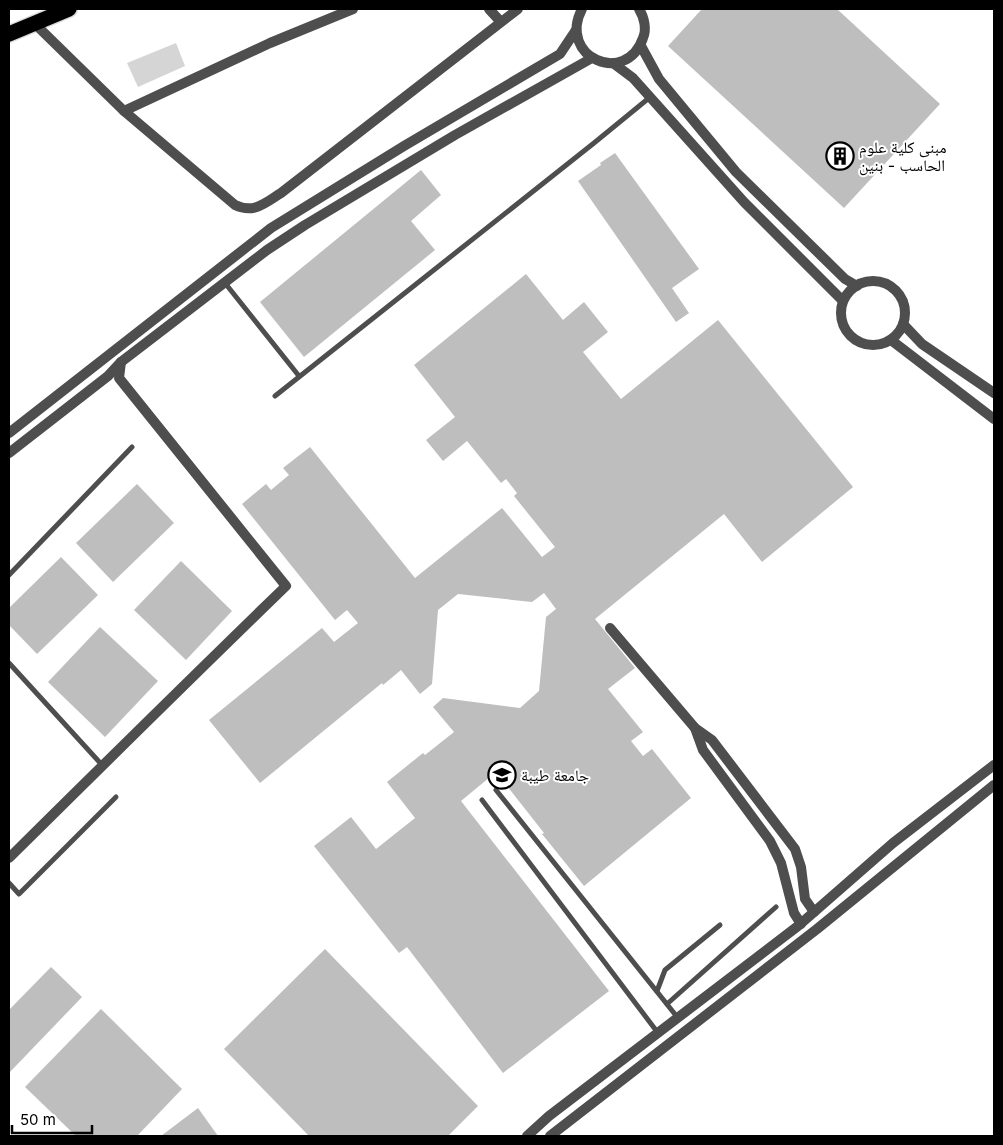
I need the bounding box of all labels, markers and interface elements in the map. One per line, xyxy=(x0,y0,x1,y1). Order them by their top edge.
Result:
place label: مبنى كلية علوم الحاسب - بنين xyxy=(859,137,947,176)
building icon: مبنى كلية علوم الحاسب - بنين xyxy=(825,141,855,171)
school or university icon: جامعة طيبة xyxy=(487,760,517,790)
place label: جامعة طيبة xyxy=(521,765,589,785)
scale bar xyxy=(12,1102,92,1134)
text: 50 m xyxy=(20,1110,56,1129)

